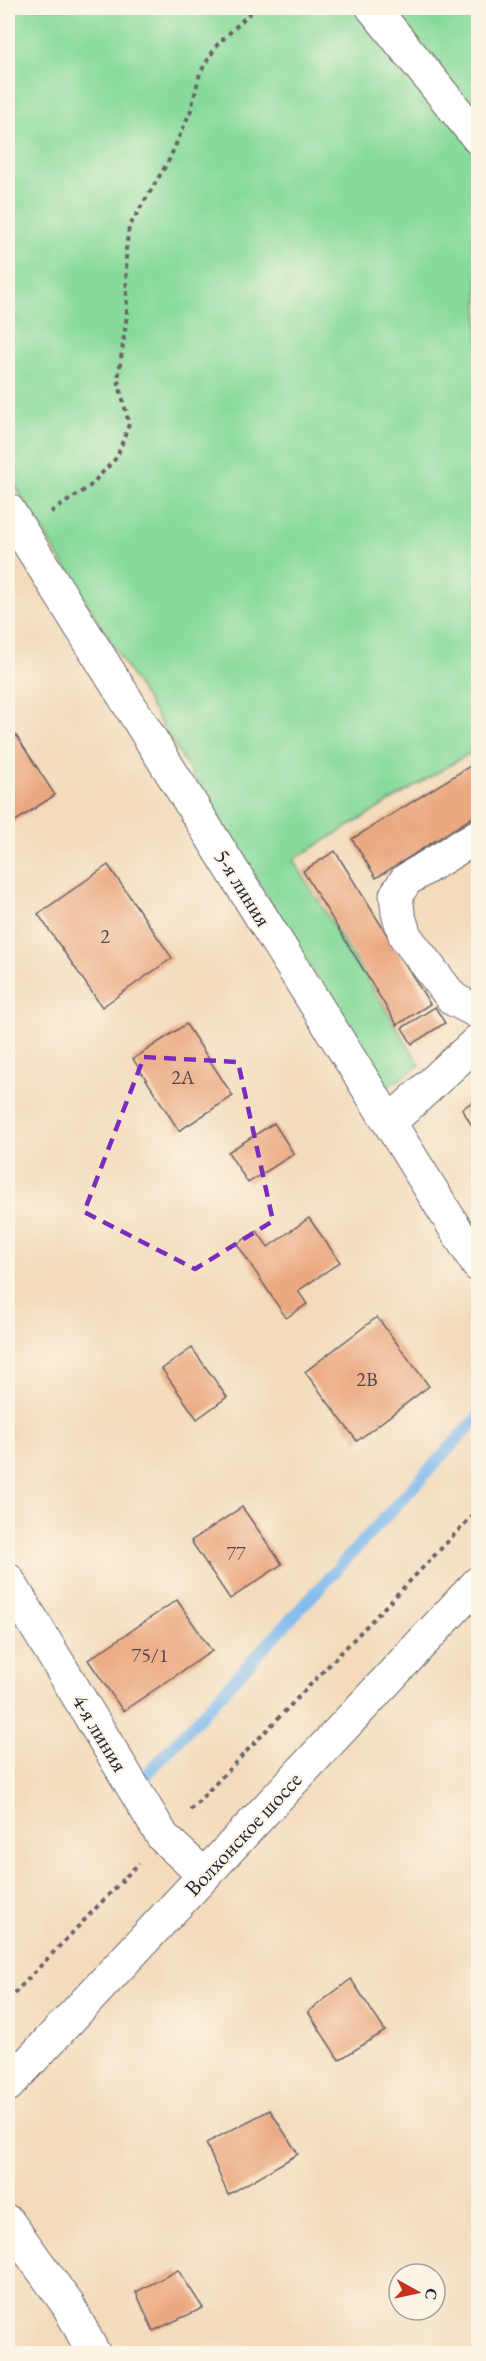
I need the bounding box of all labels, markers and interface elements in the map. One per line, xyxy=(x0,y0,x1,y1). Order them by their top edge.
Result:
street label: 5-я линия xyxy=(208,844,278,932)
house number: 2 xyxy=(100,923,110,949)
house number: 2А xyxy=(171,1064,195,1090)
house number: 2В xyxy=(356,1366,378,1392)
house number: 77 xyxy=(226,1540,246,1566)
house number: 75/1 xyxy=(132,1642,168,1668)
street label: 4-я линия xyxy=(65,1689,135,1777)
street label: Волхонское шоссе xyxy=(178,1766,308,1902)
north arrow xyxy=(387,2262,447,2322)
text: С xyxy=(420,2287,443,2301)

